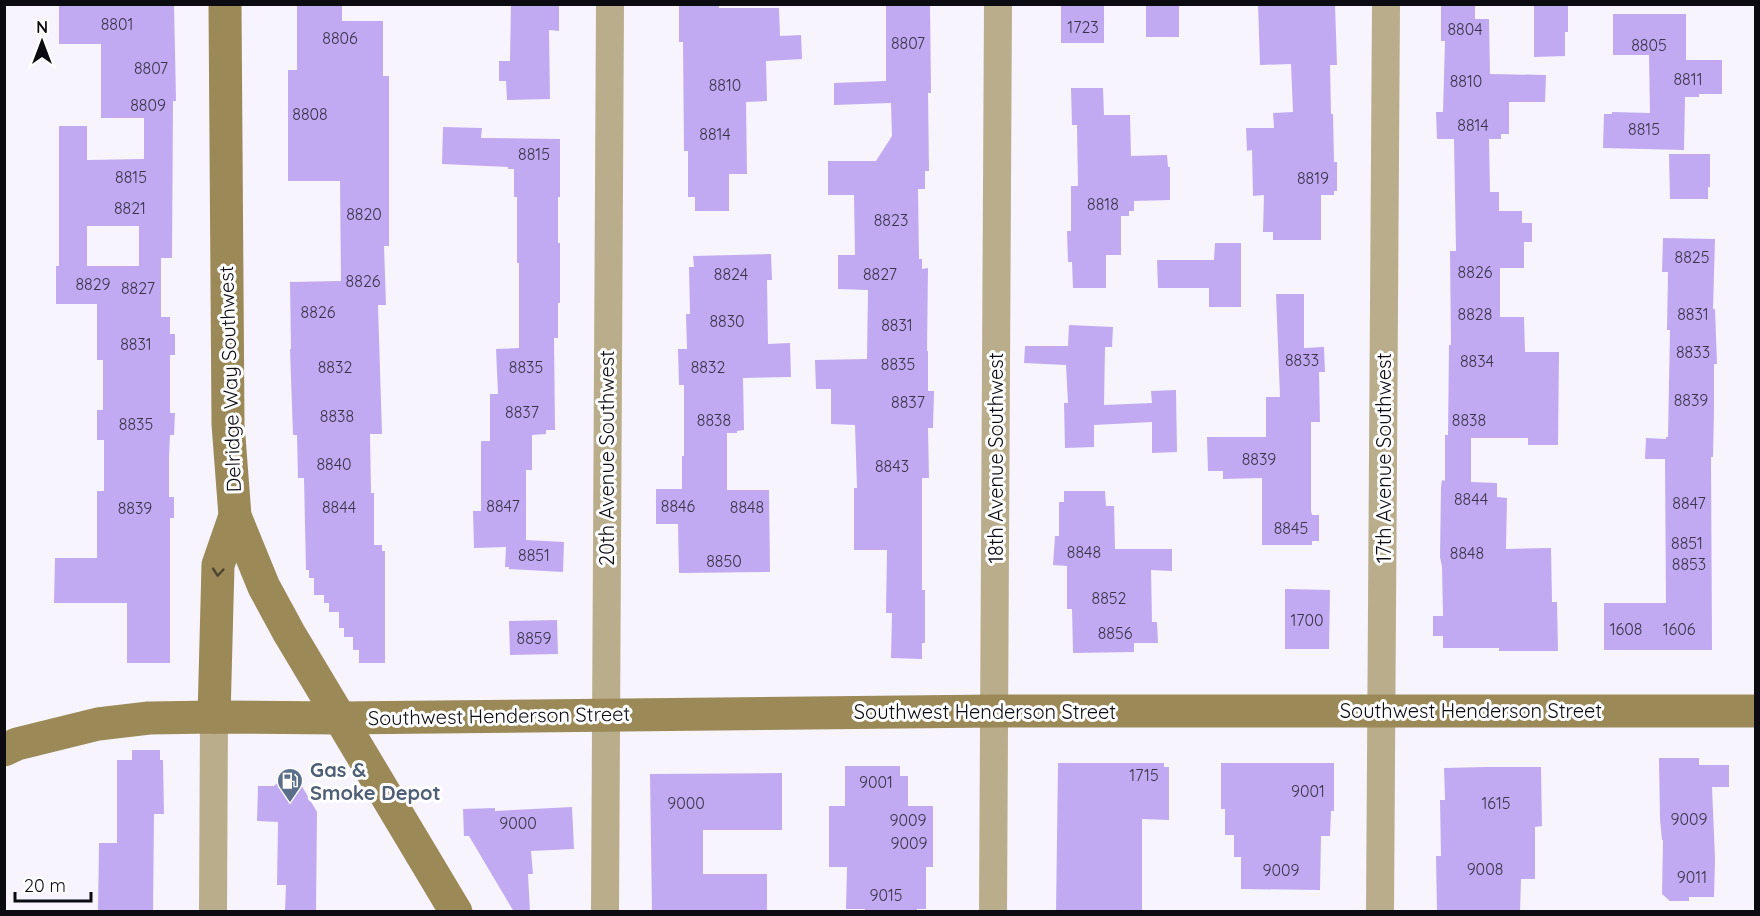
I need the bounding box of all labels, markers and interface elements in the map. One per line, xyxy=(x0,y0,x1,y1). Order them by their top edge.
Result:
north arrow xyxy=(12,12,72,72)
house number: 8801 xyxy=(101,14,133,34)
text: N xyxy=(36,17,48,37)
house number: 1723 xyxy=(1067,17,1099,37)
house number: 8804 xyxy=(1447,19,1483,39)
house number: 8806 xyxy=(322,28,358,48)
house number: 8807 xyxy=(891,33,925,53)
house number: 8805 xyxy=(1631,35,1667,55)
house number: 8807 xyxy=(134,58,168,78)
house number: 8811 xyxy=(1673,69,1703,89)
house number: 8810 xyxy=(1450,71,1482,91)
house number: 8810 xyxy=(709,75,741,95)
house number: 8809 xyxy=(130,95,166,115)
house number: 8808 xyxy=(292,104,328,124)
house number: 8814 xyxy=(1457,115,1489,135)
house number: 8815 xyxy=(1628,119,1660,139)
house number: 8814 xyxy=(699,124,731,144)
house number: 8815 xyxy=(518,144,550,164)
house number: 8815 xyxy=(115,167,147,187)
house number: 8819 xyxy=(1297,168,1329,188)
house number: 8818 xyxy=(1087,194,1119,214)
house number: 8821 xyxy=(114,198,146,218)
house number: 8820 xyxy=(346,204,382,224)
house number: 8823 xyxy=(874,210,908,230)
house number: 8825 xyxy=(1675,247,1709,267)
house number: 8826 xyxy=(1458,262,1493,282)
house number: 8824 xyxy=(714,264,748,284)
house number: 8827 xyxy=(863,264,897,284)
street label: Delridge Way Southwest xyxy=(213,265,246,493)
house number: 8826 xyxy=(346,271,381,291)
house number: 8829 xyxy=(75,274,111,294)
house number: 8827 xyxy=(121,278,155,298)
house number: 8826 xyxy=(301,302,336,322)
house number: 8828 xyxy=(1458,304,1492,324)
house number: 8831 xyxy=(1677,304,1709,324)
house number: 8830 xyxy=(709,311,745,331)
house number: 8831 xyxy=(881,315,913,335)
house number: 8831 xyxy=(120,334,152,354)
house number: 8833 xyxy=(1676,342,1710,362)
street label: 20th Avenue Southwest xyxy=(594,350,619,566)
house number: 8833 xyxy=(1285,350,1319,370)
house number: 8834 xyxy=(1460,351,1494,371)
street label: 18th Avenue Southwest xyxy=(983,352,1008,564)
street label: 17th Avenue Southwest xyxy=(1371,353,1396,563)
house number: 8835 xyxy=(881,354,915,374)
house number: 8832 xyxy=(318,357,352,377)
house number: 8835 xyxy=(509,357,543,377)
house number: 8832 xyxy=(691,357,725,377)
house number: 8839 xyxy=(1674,390,1708,410)
house number: 8837 xyxy=(891,392,925,412)
house number: 8837 xyxy=(505,402,539,422)
house number: 8838 xyxy=(320,406,354,426)
house number: 8838 xyxy=(697,410,731,430)
house number: 8838 xyxy=(1452,410,1486,430)
house number: 8835 xyxy=(119,414,153,434)
house number: 8839 xyxy=(1242,449,1276,469)
house number: 8840 xyxy=(316,454,352,474)
house number: 8843 xyxy=(875,456,909,476)
house number: 8844 xyxy=(1454,489,1488,509)
house number: 8847 xyxy=(1672,493,1706,513)
house number: 8847 xyxy=(486,496,520,516)
house number: 8846 xyxy=(661,496,696,516)
house number: 8844 xyxy=(322,497,356,517)
house number: 8848 xyxy=(730,497,764,517)
house number: 8839 xyxy=(118,498,152,518)
house number: 8845 xyxy=(1274,518,1308,538)
house number: 8851 xyxy=(1671,533,1703,553)
house number: 8848 xyxy=(1067,542,1101,562)
house number: 8848 xyxy=(1450,543,1484,563)
house number: 8851 xyxy=(518,545,550,565)
house number: 8850 xyxy=(706,551,742,571)
house number: 8853 xyxy=(1672,554,1706,574)
one-way arrow xyxy=(212,567,225,576)
house number: 8852 xyxy=(1092,588,1127,608)
house number: 1700 xyxy=(1290,610,1324,630)
house number: 1608 xyxy=(1610,619,1642,639)
house number: 1606 xyxy=(1663,619,1696,639)
house number: 8856 xyxy=(1098,623,1133,643)
house number: 8859 xyxy=(517,628,552,648)
street label: Southwest Henderson Street xyxy=(1340,698,1602,723)
street label: Southwest Henderson Street xyxy=(854,699,1116,724)
street label: Southwest Henderson Street xyxy=(368,701,631,730)
place label: Gas & Smoke Depot xyxy=(310,757,441,805)
house number: 1715 xyxy=(1129,765,1159,785)
fuel station icon: Gas & Smoke Depot xyxy=(275,766,305,804)
house number: 9001 xyxy=(859,772,893,792)
house number: 9001 xyxy=(1291,781,1325,801)
house number: 9000 xyxy=(667,793,705,813)
house number: 1615 xyxy=(1481,793,1511,813)
house number: 9009 xyxy=(1671,809,1708,829)
house number: 9009 xyxy=(890,810,927,830)
house number: 9000 xyxy=(499,813,537,833)
house number: 9009 xyxy=(891,833,928,853)
house number: 9008 xyxy=(1467,859,1503,879)
house number: 9009 xyxy=(1263,860,1300,880)
scale bar xyxy=(15,865,92,903)
house number: 9011 xyxy=(1677,867,1707,887)
text: 20 m xyxy=(24,874,66,897)
house number: 9015 xyxy=(869,885,903,905)

